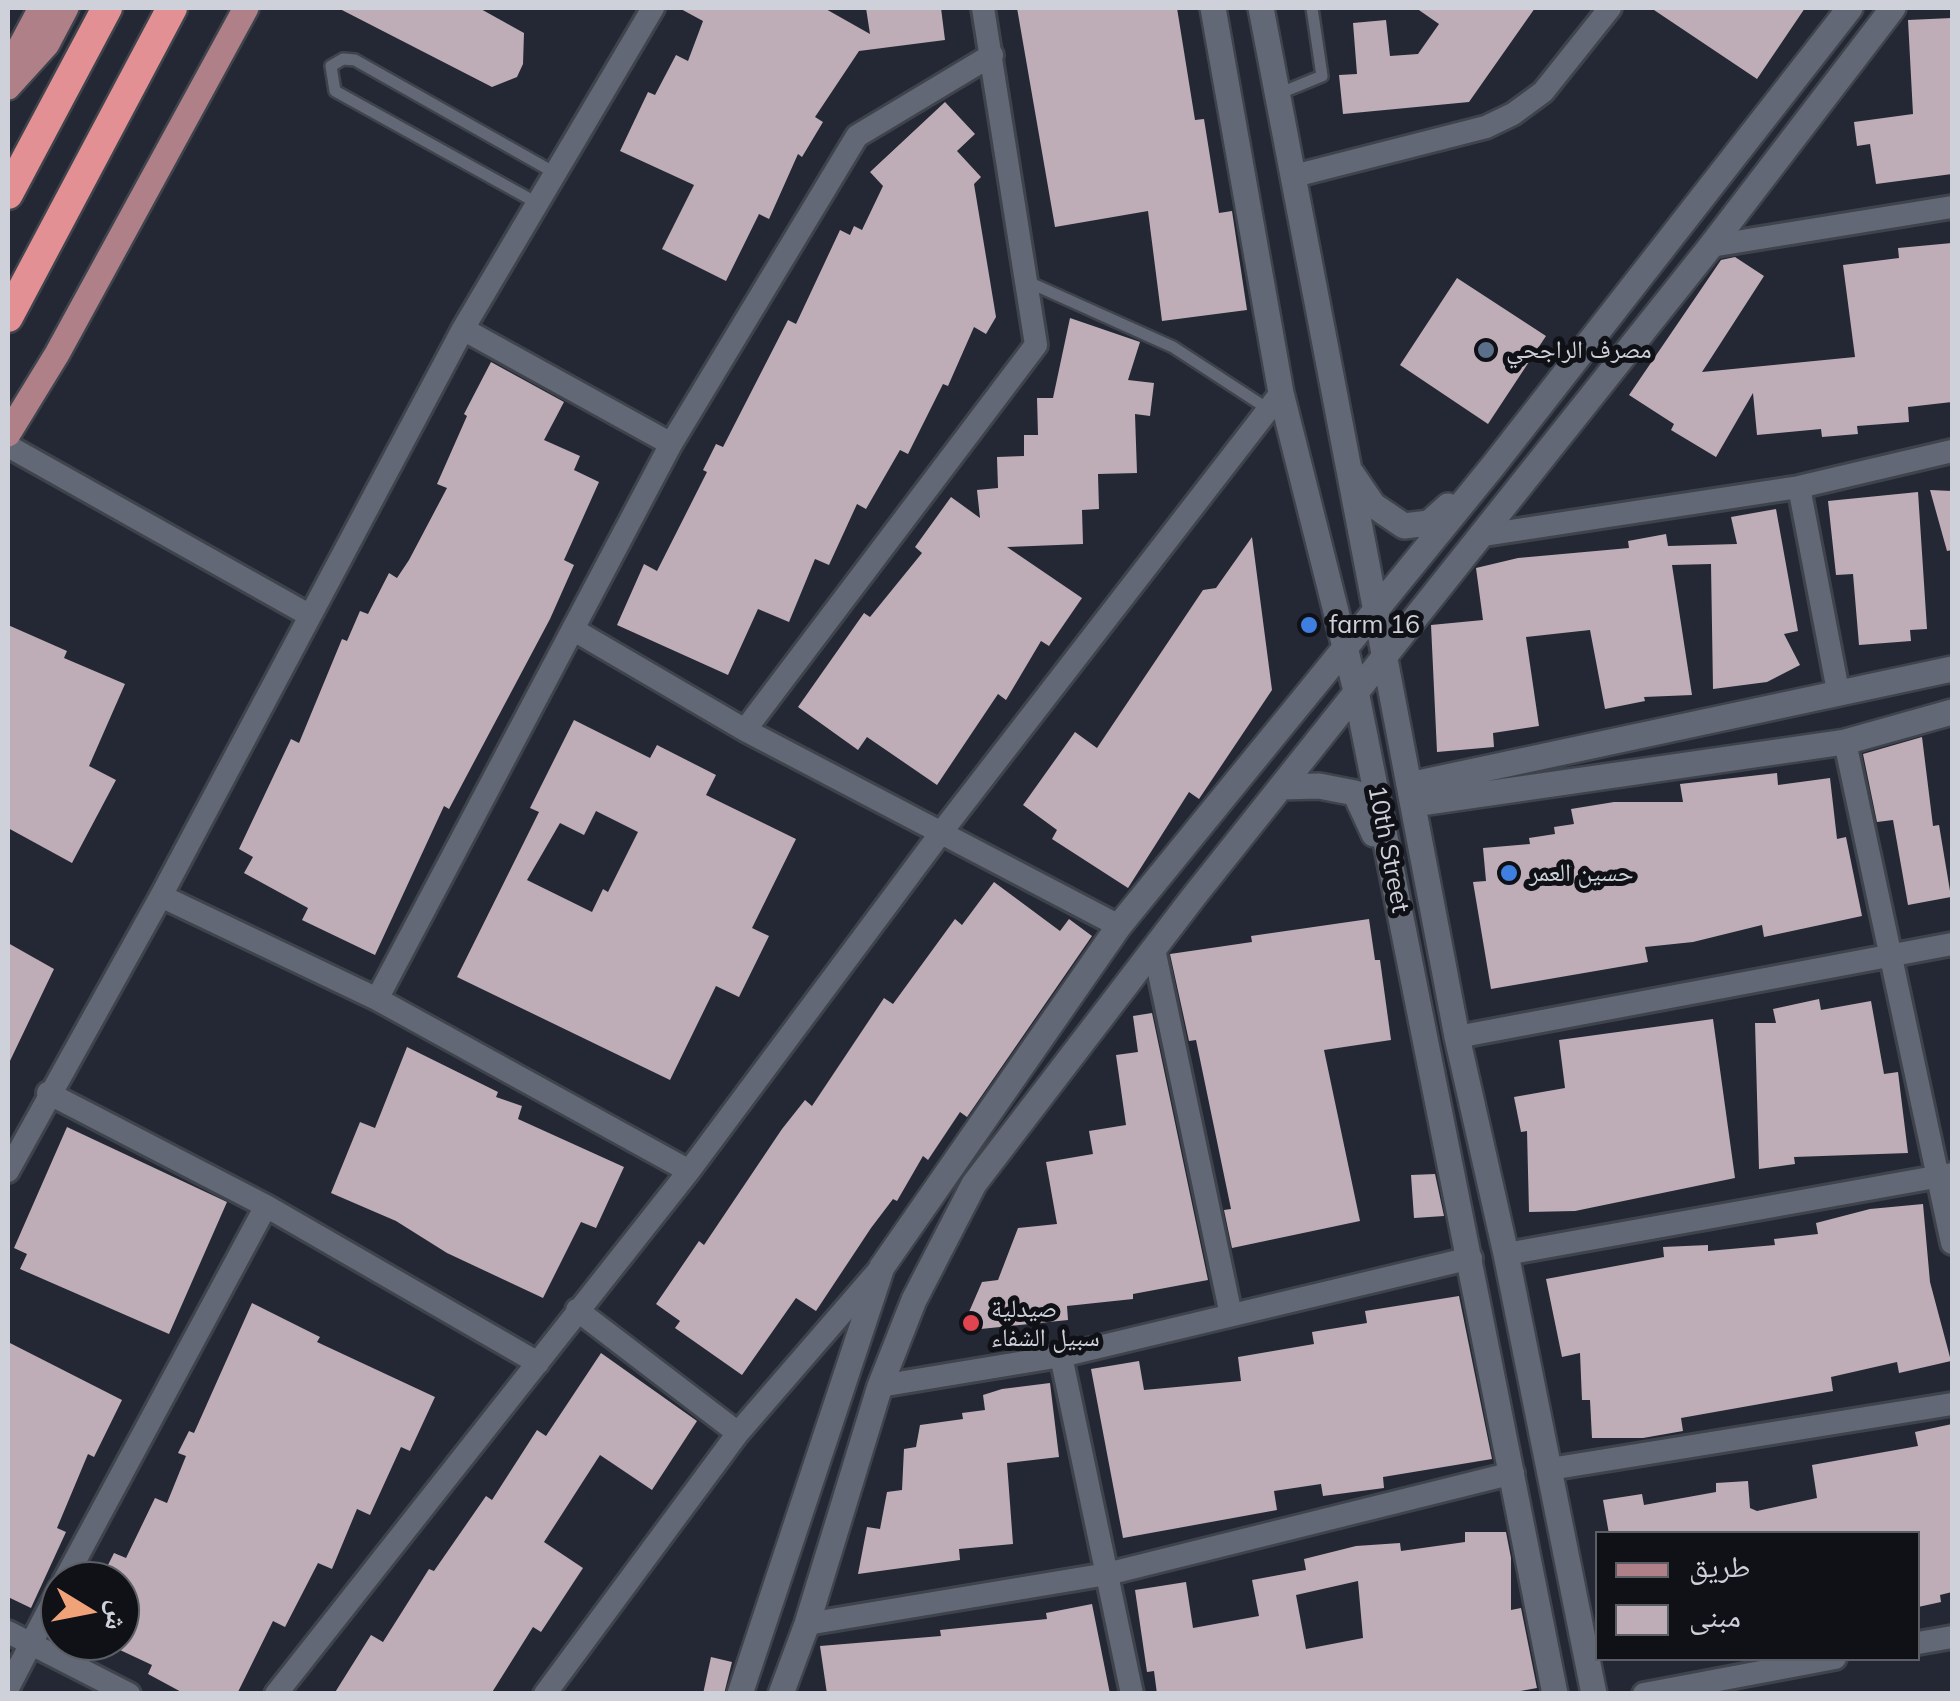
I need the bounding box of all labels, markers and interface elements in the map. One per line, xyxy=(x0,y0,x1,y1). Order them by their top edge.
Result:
place label: مصرف الراجحي xyxy=(1506,335,1652,365)
marker: مصرف الراجحي xyxy=(1475,339,1497,361)
place label: farm 16 xyxy=(1329,610,1420,640)
marker: farm 16 xyxy=(1298,614,1320,636)
street label: 10th Street xyxy=(1361,783,1415,915)
place label: حسين العمر xyxy=(1529,858,1634,888)
marker: حسين العمر xyxy=(1498,862,1520,884)
place label: صيدلية سبيل الشفاء xyxy=(991,1294,1100,1353)
marker: صيدلية سبيل الشفاء xyxy=(960,1312,982,1334)
legend xyxy=(1595,1531,1920,1661)
text: طريق xyxy=(1689,1547,1750,1585)
north arrow xyxy=(40,1561,140,1661)
text: مبنى xyxy=(1689,1597,1741,1635)
text: ش xyxy=(98,1598,138,1634)

